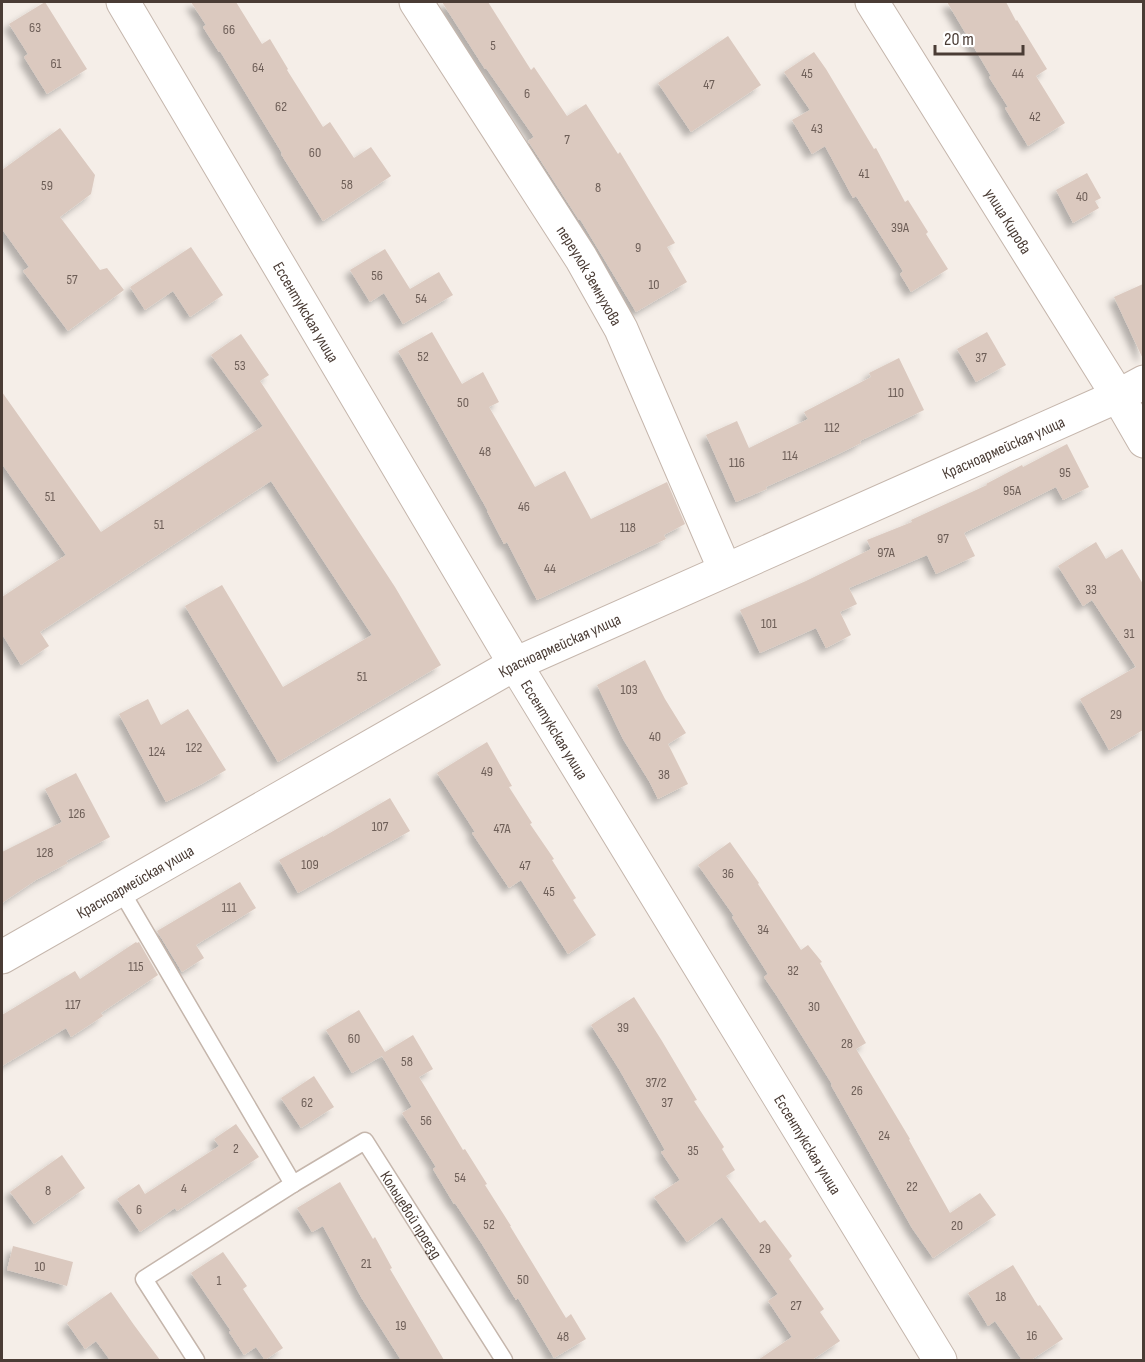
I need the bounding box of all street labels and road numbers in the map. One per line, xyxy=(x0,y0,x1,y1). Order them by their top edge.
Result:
street label: улица Кирова xyxy=(980,185,1035,258)
street label: переулок Земнухова xyxy=(552,223,625,329)
street label: Ессентукская улица xyxy=(268,259,342,366)
street label: Красноармейская улица xyxy=(940,413,1068,484)
street label: Красноармейская улица xyxy=(496,610,624,682)
street label: Ессентукская улица xyxy=(516,677,591,784)
street label: Красноармейская улица xyxy=(74,841,198,923)
street label: Ессентукская улица xyxy=(769,1092,845,1198)
street label: Кольцевой проезд xyxy=(376,1168,445,1263)

